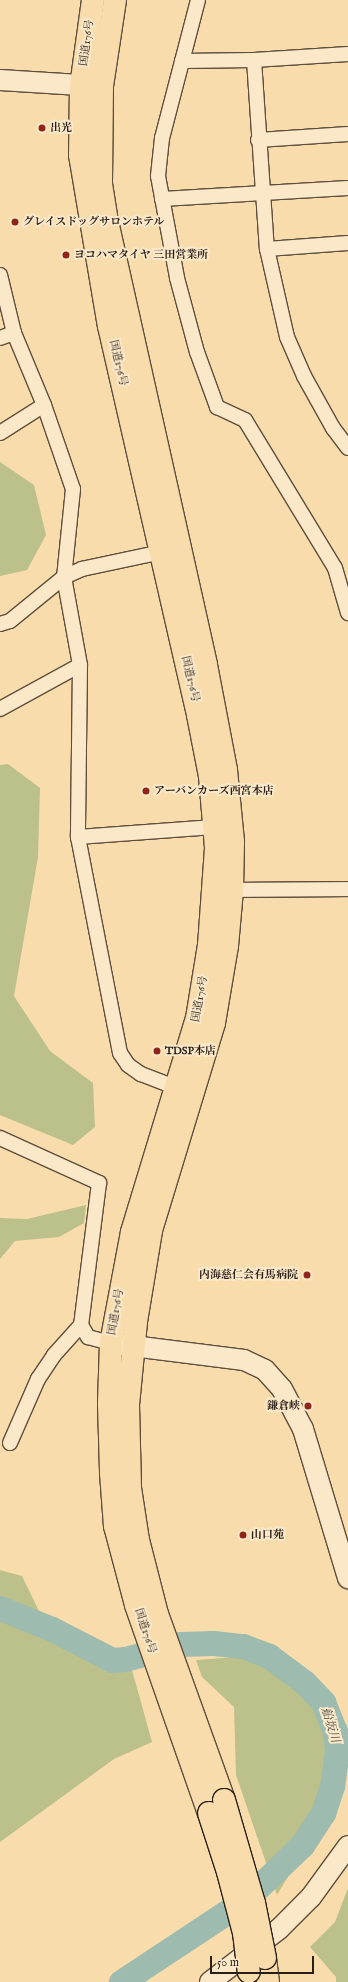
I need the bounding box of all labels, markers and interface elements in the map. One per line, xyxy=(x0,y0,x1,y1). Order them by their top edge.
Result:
street label: 国道176号 xyxy=(77,19,97,67)
place label: 出光 xyxy=(50,121,72,135)
marker: 出光 xyxy=(37,123,47,133)
place label: グレイスドッグサロンホテル xyxy=(23,215,166,229)
marker: グレイスドッグサロンホテル xyxy=(10,217,20,227)
place label: ヨコハマタイヤ 三田営業所 xyxy=(74,248,208,262)
marker: ヨコハマタイヤ 三田営業所 xyxy=(61,250,71,260)
street label: 国道176号 xyxy=(106,339,130,387)
street label: 国道176号 xyxy=(178,655,202,703)
place label: アーバンカーズ西宮本店 xyxy=(154,784,275,798)
marker: アーバンカーズ西宮本店 xyxy=(141,786,151,796)
street label: 国道176号 xyxy=(189,975,211,1023)
place label: TDSP本店 xyxy=(165,1044,216,1058)
marker: TDSP本店 xyxy=(152,1046,162,1056)
place label: 内海慈仁会有馬病院 xyxy=(199,1268,298,1282)
marker: 内海慈仁会有馬病院 xyxy=(301,1269,313,1281)
street label: 国道176号 xyxy=(105,1288,127,1336)
place label: 鎌倉峡 xyxy=(267,1399,300,1413)
marker: 鎌倉峡 xyxy=(303,1401,313,1411)
place label: 山口苑 xyxy=(251,1528,284,1542)
marker: 山口苑 xyxy=(238,1530,248,1540)
street label: 国道176号 xyxy=(131,1607,159,1655)
water label: 船坂川 xyxy=(318,1706,342,1744)
scale bar xyxy=(212,1948,316,1974)
text: 50 m xyxy=(217,1955,239,1970)

